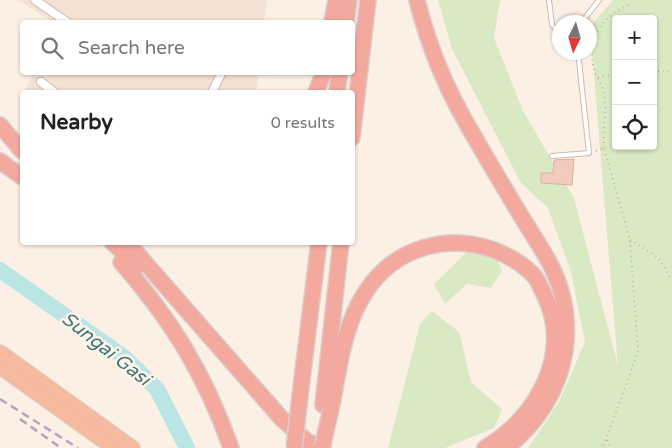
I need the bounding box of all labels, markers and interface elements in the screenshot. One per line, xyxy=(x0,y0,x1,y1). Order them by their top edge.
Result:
north arrow xyxy=(552,15,597,60)
map controls xyxy=(612,15,657,150)
button: + xyxy=(612,15,657,60)
search box xyxy=(20,20,355,75)
icon: search xyxy=(38,34,66,62)
text: Search here xyxy=(78,37,185,59)
button: − xyxy=(612,60,657,105)
button: locate xyxy=(612,105,657,150)
text: Nearby xyxy=(40,110,113,135)
text: 0 results xyxy=(271,113,335,133)
water label: Sungai Gasi xyxy=(57,308,156,392)

